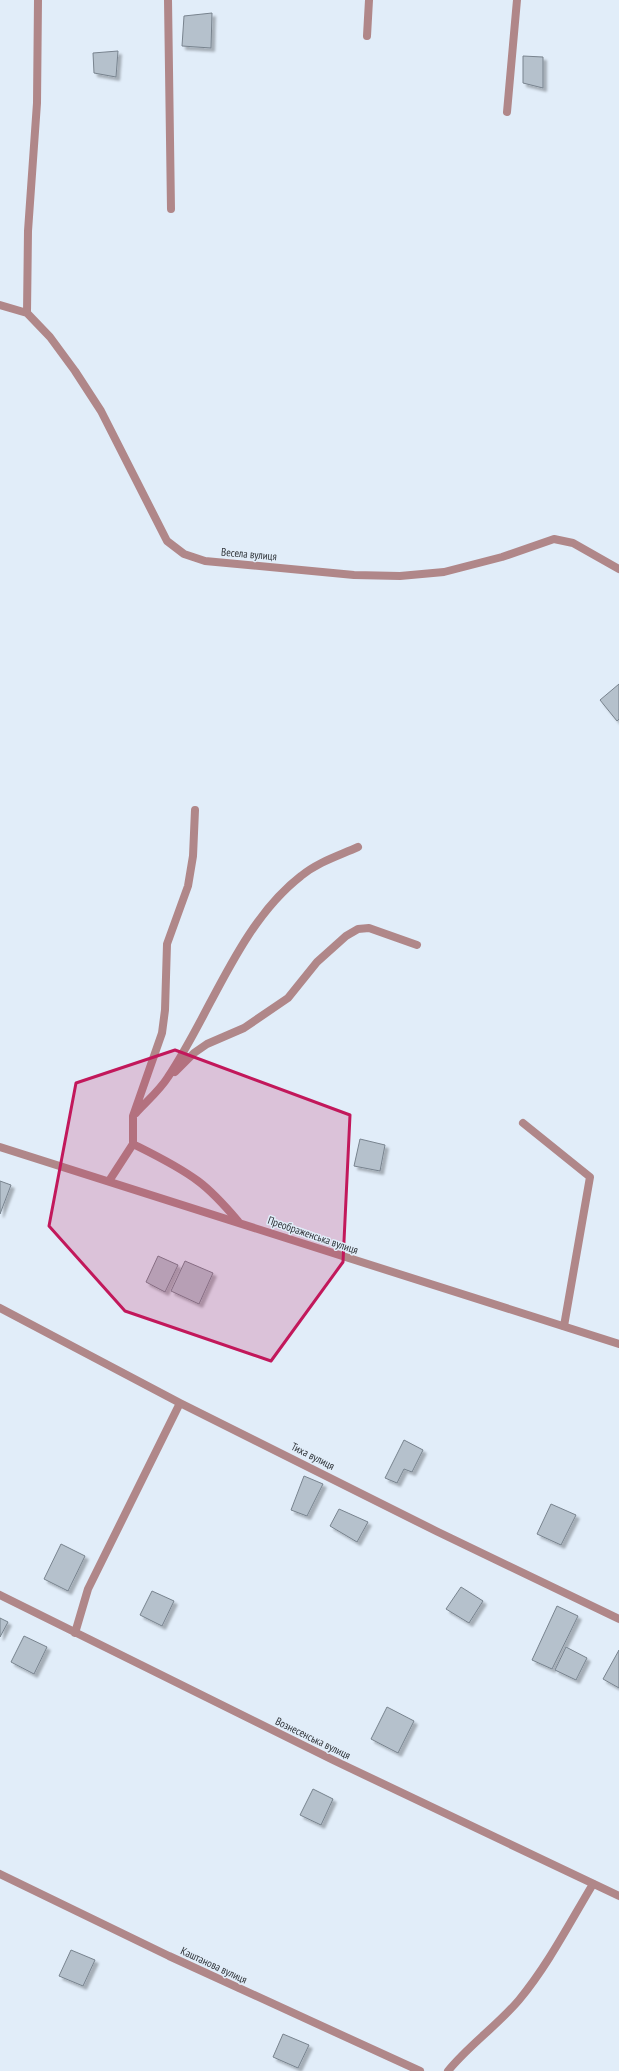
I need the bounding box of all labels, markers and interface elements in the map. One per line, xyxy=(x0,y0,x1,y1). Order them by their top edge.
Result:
street label: Весела вулиця xyxy=(221,545,277,563)
street label: Преображенська вулиця xyxy=(266,1213,360,1257)
street label: Тиха вулиця xyxy=(289,1439,337,1473)
street label: Вознесенська вулиця xyxy=(273,1714,353,1762)
street label: Каштанова вулиця xyxy=(178,1943,250,1987)

